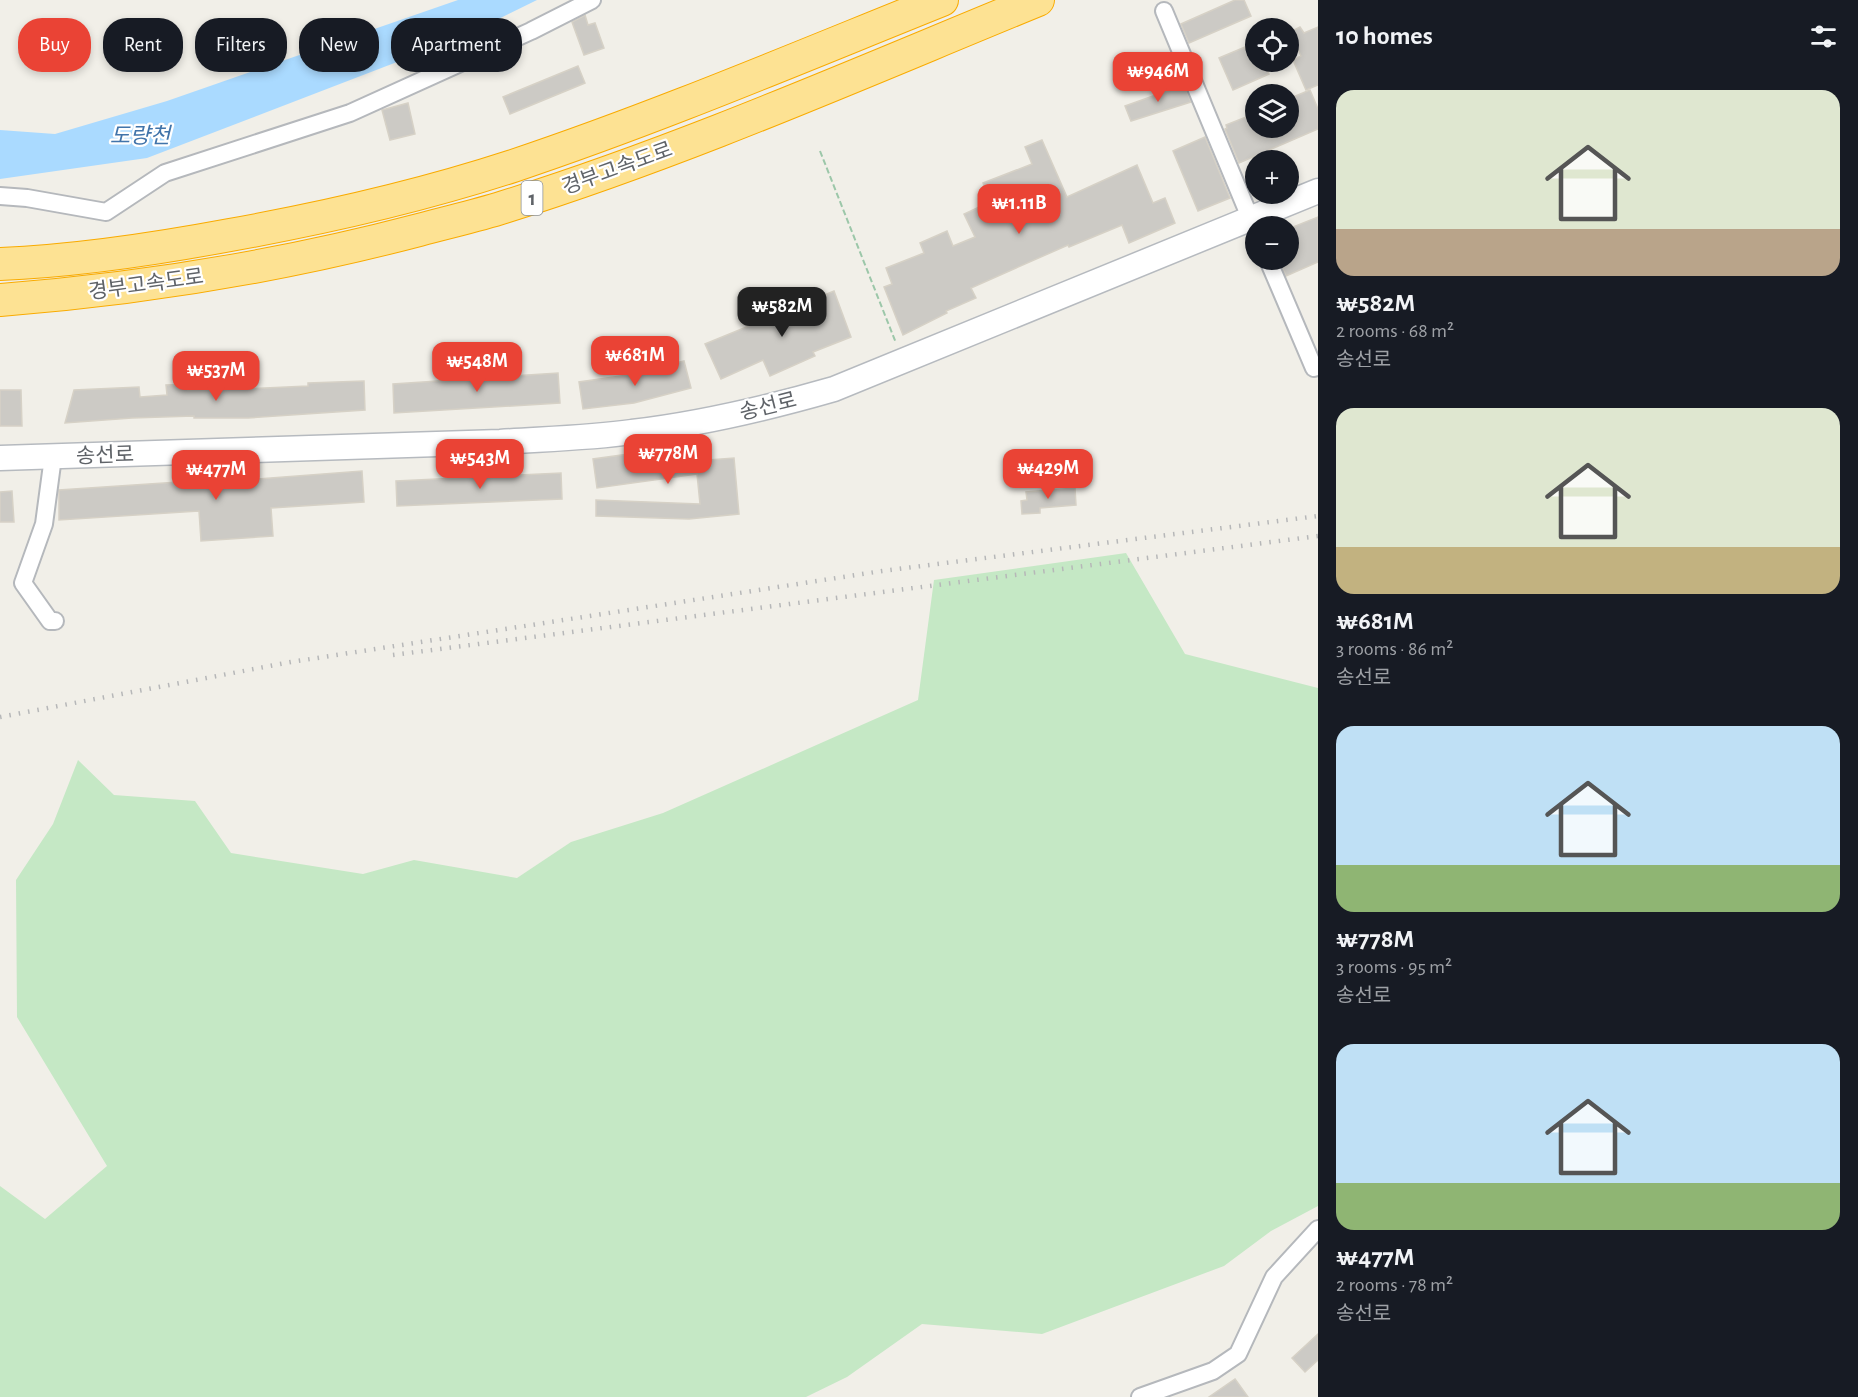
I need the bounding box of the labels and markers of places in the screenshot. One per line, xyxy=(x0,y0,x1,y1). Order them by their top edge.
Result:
pin: ₩946M xyxy=(1116,52,1200,103)
pin: ₩1.11B xyxy=(970,184,1068,235)
pin: ₩582M xyxy=(740,287,824,338)
pin: ₩681M xyxy=(593,336,677,387)
pin: ₩548M xyxy=(435,342,519,393)
pin: ₩537M xyxy=(174,351,258,402)
pin: ₩778M xyxy=(626,434,710,485)
pin: ₩543M xyxy=(438,439,522,490)
pin: ₩429M xyxy=(1006,449,1090,500)
pin: ₩477M xyxy=(174,450,258,501)

